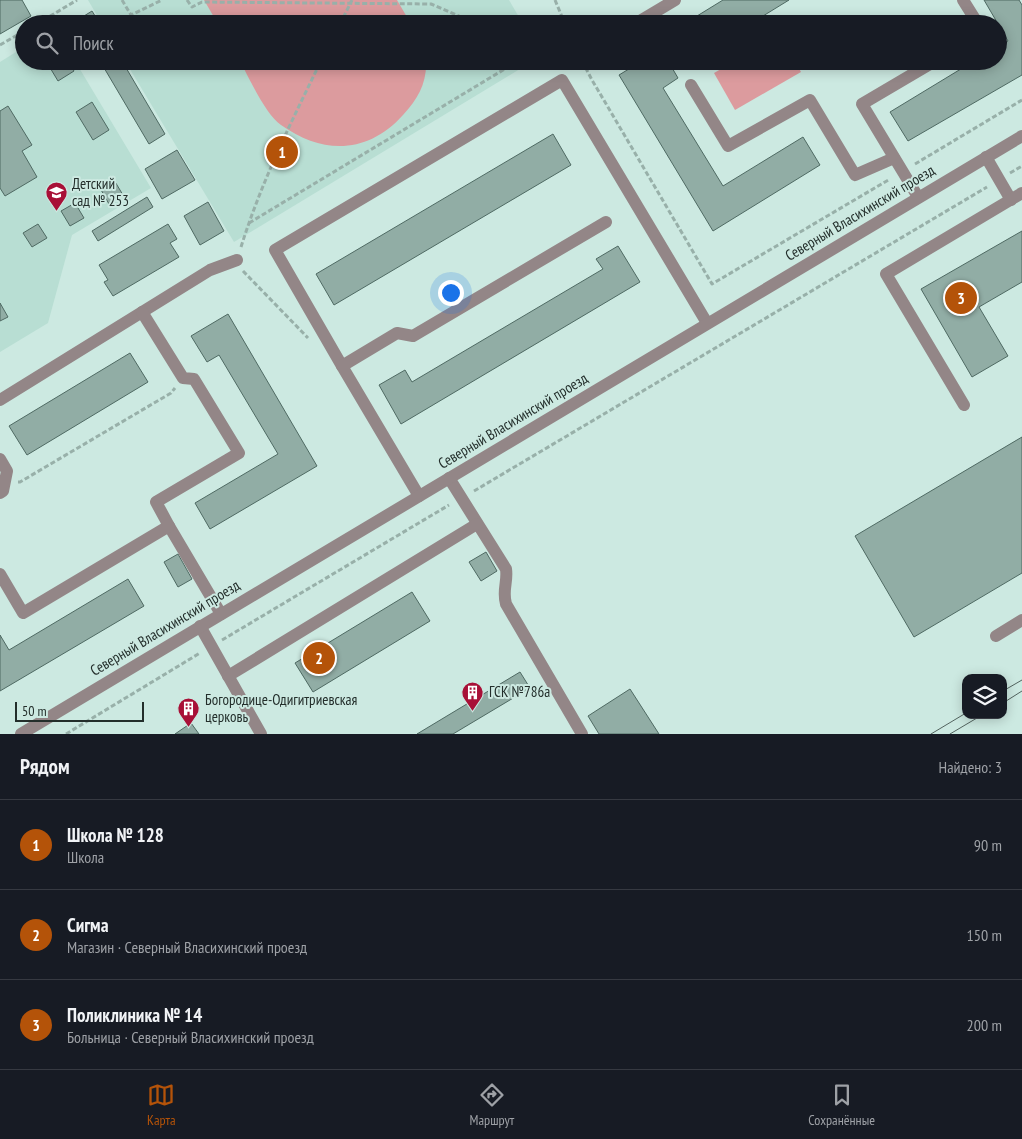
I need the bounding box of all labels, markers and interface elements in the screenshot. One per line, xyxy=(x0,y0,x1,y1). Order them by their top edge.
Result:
search box xyxy=(15,15,1007,70)
icon: search xyxy=(33,29,61,57)
text: Поиск xyxy=(73,31,114,55)
pin: 1 xyxy=(266,133,298,171)
street label: Северный Власихинский проезд xyxy=(782,160,938,265)
place label: Детский сад № 253 xyxy=(72,174,129,210)
school or university icon: Детский сад № 253 xyxy=(44,181,68,212)
pin: 3 xyxy=(945,279,977,317)
your location xyxy=(438,280,464,306)
street label: Северный Власихинский проезд xyxy=(435,368,591,473)
street label: Северный Власихинский проезд xyxy=(87,575,243,680)
pin: 2 xyxy=(303,639,335,677)
map controls xyxy=(962,674,1007,719)
button: layers xyxy=(962,674,1007,719)
building icon: ГСК №786а xyxy=(461,680,485,711)
place label: ГСК №786а xyxy=(489,682,550,701)
place label: Богородице-Одигитриевская церковь xyxy=(205,690,358,726)
building icon: Богородице-Одигитриевская церковь xyxy=(177,697,201,728)
scale bar xyxy=(15,699,144,722)
text: 50 m xyxy=(22,702,47,720)
text: Рядом xyxy=(20,753,70,780)
text: Найдено: 3 xyxy=(939,757,1002,777)
text: Школа № 128 xyxy=(67,823,164,847)
text: 1 xyxy=(32,835,40,855)
text: 90 m xyxy=(974,835,1002,855)
text: Школа xyxy=(67,847,104,867)
text: Сигма xyxy=(67,913,109,937)
text: 2 xyxy=(32,925,40,945)
text: 150 m xyxy=(967,925,1002,945)
text: Магазин · Северный Власихинский проезд xyxy=(67,937,307,957)
text: Поликлиника № 14 xyxy=(67,1003,202,1027)
text: 3 xyxy=(32,1015,40,1035)
text: 200 m xyxy=(967,1015,1002,1035)
text: Больница · Северный Власихинский проезд xyxy=(67,1027,314,1047)
tab: Карта xyxy=(147,1081,176,1129)
tab: Маршрут xyxy=(470,1081,514,1129)
tab: Сохранённые xyxy=(808,1081,875,1129)

